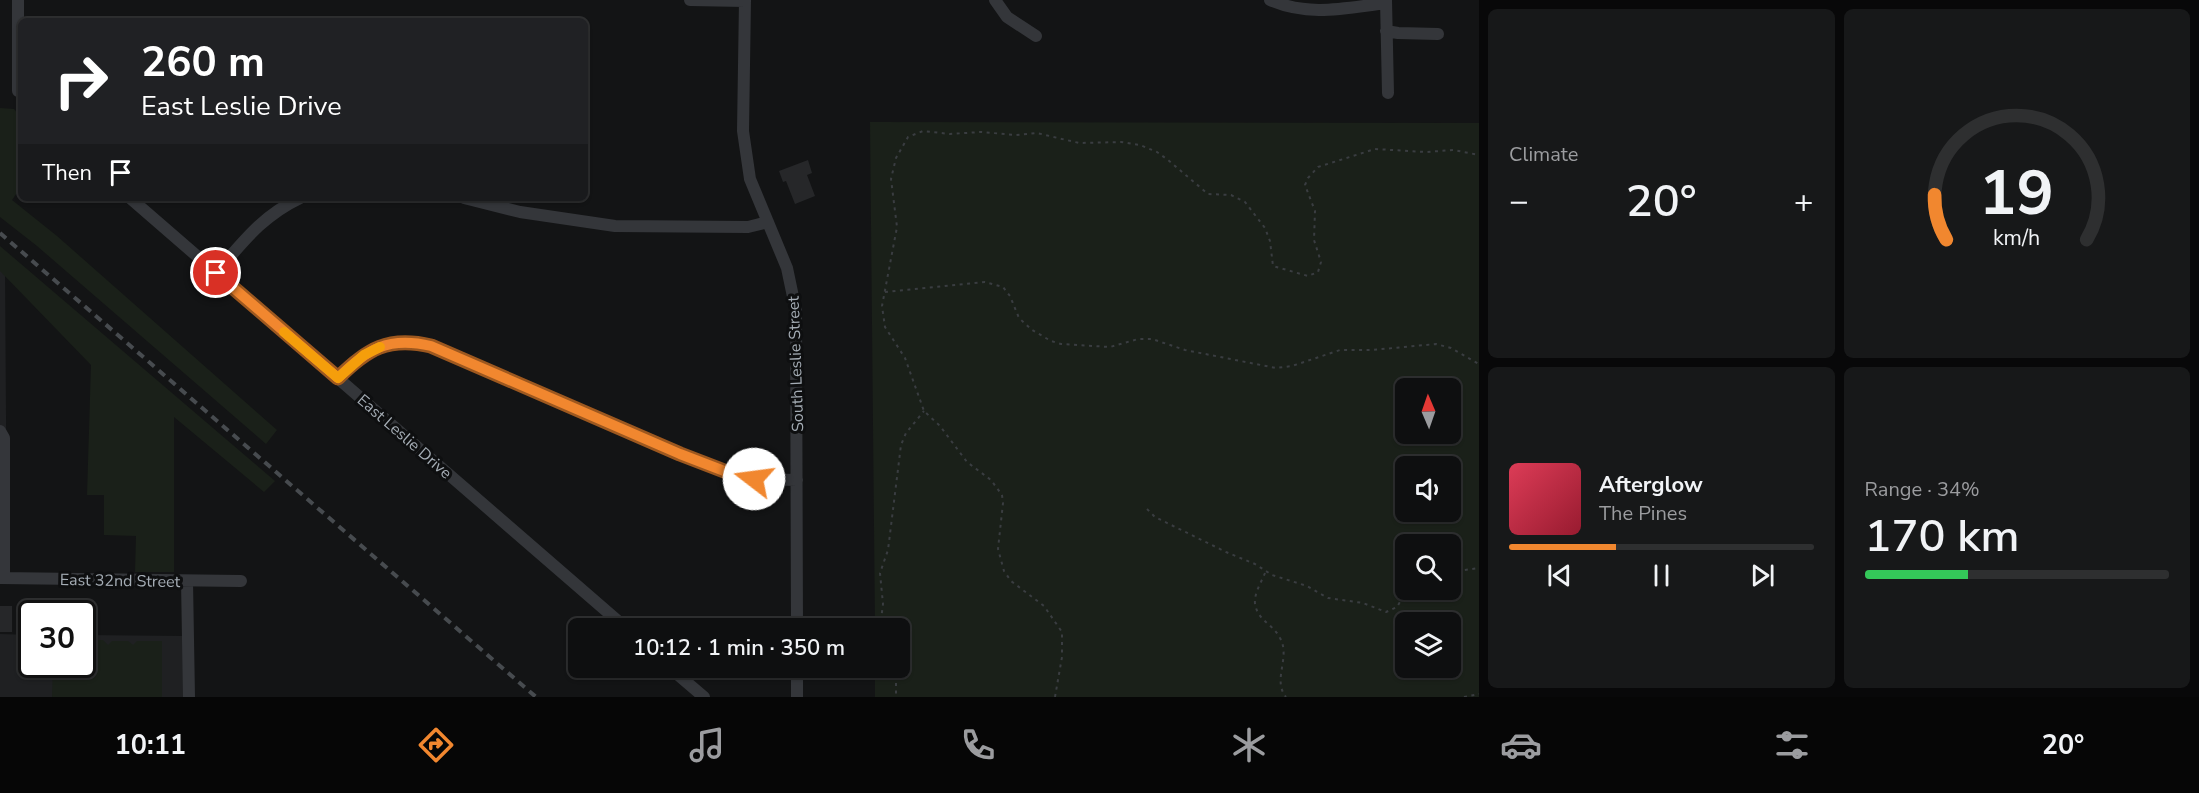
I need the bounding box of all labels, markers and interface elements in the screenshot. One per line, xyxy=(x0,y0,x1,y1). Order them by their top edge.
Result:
text: 260 m xyxy=(141,34,265,91)
icon: right xyxy=(42,42,120,120)
text: East Leslie Drive xyxy=(141,88,342,125)
text: Climate xyxy=(1509,141,1578,168)
text: 19 xyxy=(1979,151,2054,236)
icon: arrive xyxy=(104,156,137,189)
text: Then xyxy=(42,158,92,188)
text: 20° xyxy=(1626,171,1697,232)
text: − xyxy=(1509,179,1529,224)
text: + xyxy=(1794,179,1813,224)
text: km/h xyxy=(1993,224,2040,254)
pin xyxy=(190,247,241,298)
icon: arrive xyxy=(199,256,232,289)
street label: South Leslie Street xyxy=(783,295,809,432)
north arrow xyxy=(1395,378,1461,444)
map controls xyxy=(1395,378,1461,678)
street label: East Leslie Drive xyxy=(352,389,456,484)
position arrow xyxy=(722,447,786,511)
button: sound xyxy=(1395,456,1461,522)
text: Afterglow xyxy=(1599,470,1703,500)
text: Range · 34% xyxy=(1865,476,1980,503)
text: The Pines xyxy=(1599,500,1687,527)
text: 170 km xyxy=(1865,506,2020,567)
button: search xyxy=(1395,534,1461,600)
icon: previous xyxy=(1543,559,1576,592)
icon: pause xyxy=(1645,559,1678,592)
icon: next xyxy=(1746,559,1779,592)
street label: East 32nd Street xyxy=(60,569,181,593)
speed limit sign: 30 xyxy=(18,600,96,678)
button: layers xyxy=(1395,612,1461,678)
text: 10:12 · 1 min · 350 m xyxy=(633,633,845,663)
icon: directions xyxy=(415,724,457,766)
icon: music xyxy=(686,724,728,766)
icon: phone xyxy=(957,724,999,766)
icon: climate xyxy=(1228,724,1270,766)
icon: car xyxy=(1500,724,1542,766)
icon: filters xyxy=(1771,724,1813,766)
text: 10:11 xyxy=(115,727,186,764)
text: 20° xyxy=(2042,727,2084,764)

